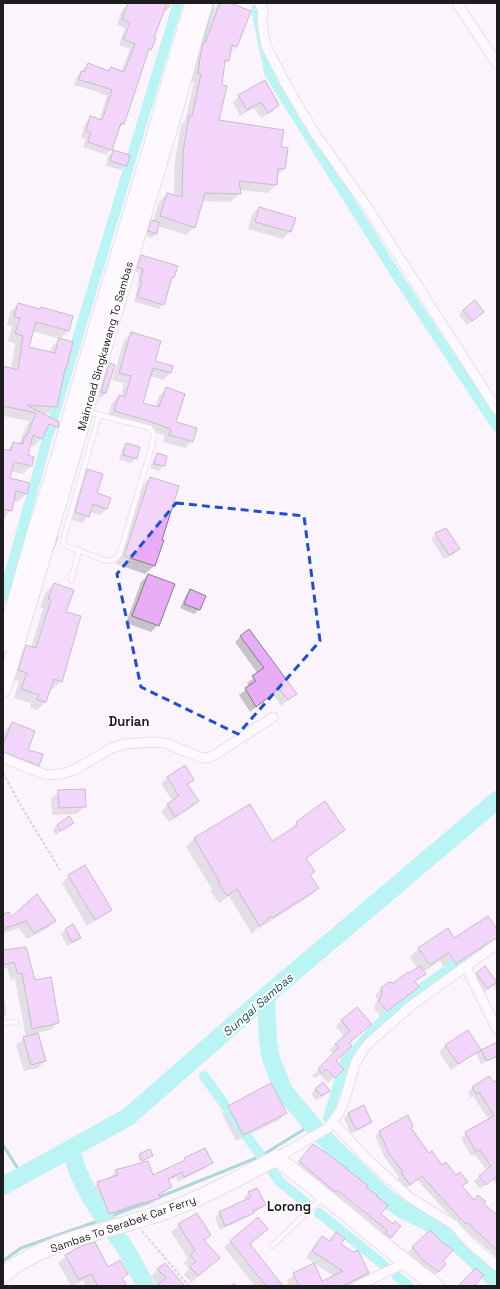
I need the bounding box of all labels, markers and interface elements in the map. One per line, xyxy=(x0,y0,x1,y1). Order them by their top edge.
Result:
street label: Mainroad Singkawang To Sambas xyxy=(74,260,136,432)
district label: Durian xyxy=(109,713,149,730)
water label: Sungai Sambas xyxy=(219,970,297,1040)
street label: Sambas To Serabek Car Ferry xyxy=(48,1192,198,1256)
district label: Lorong xyxy=(267,1198,311,1215)

